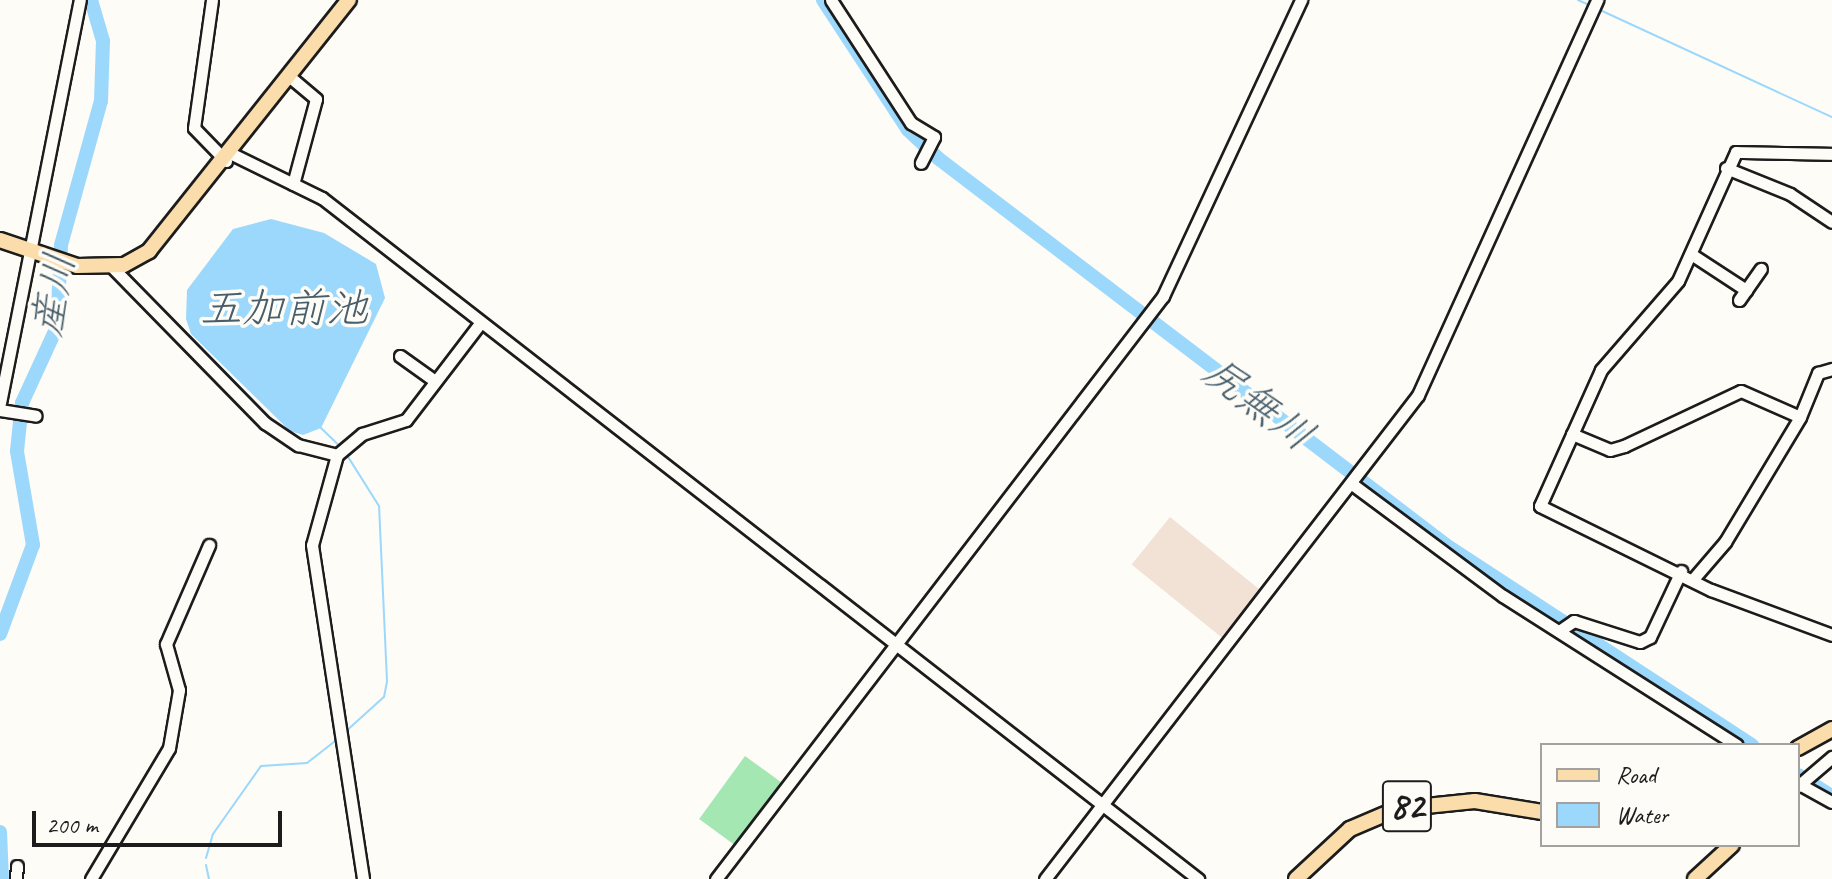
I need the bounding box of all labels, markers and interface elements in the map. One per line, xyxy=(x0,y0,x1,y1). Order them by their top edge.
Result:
water label: 産川 xyxy=(22,249,86,341)
water label: 五加前池 xyxy=(200,284,368,334)
water label: 尻無川 xyxy=(1193,346,1323,462)
legend xyxy=(1540,743,1800,847)
text: Road xyxy=(1616,760,1656,790)
road number: 82 xyxy=(1381,772,1433,840)
scale bar xyxy=(36,795,286,845)
text: Water xyxy=(1616,800,1668,830)
text: 200 m xyxy=(46,810,98,840)

